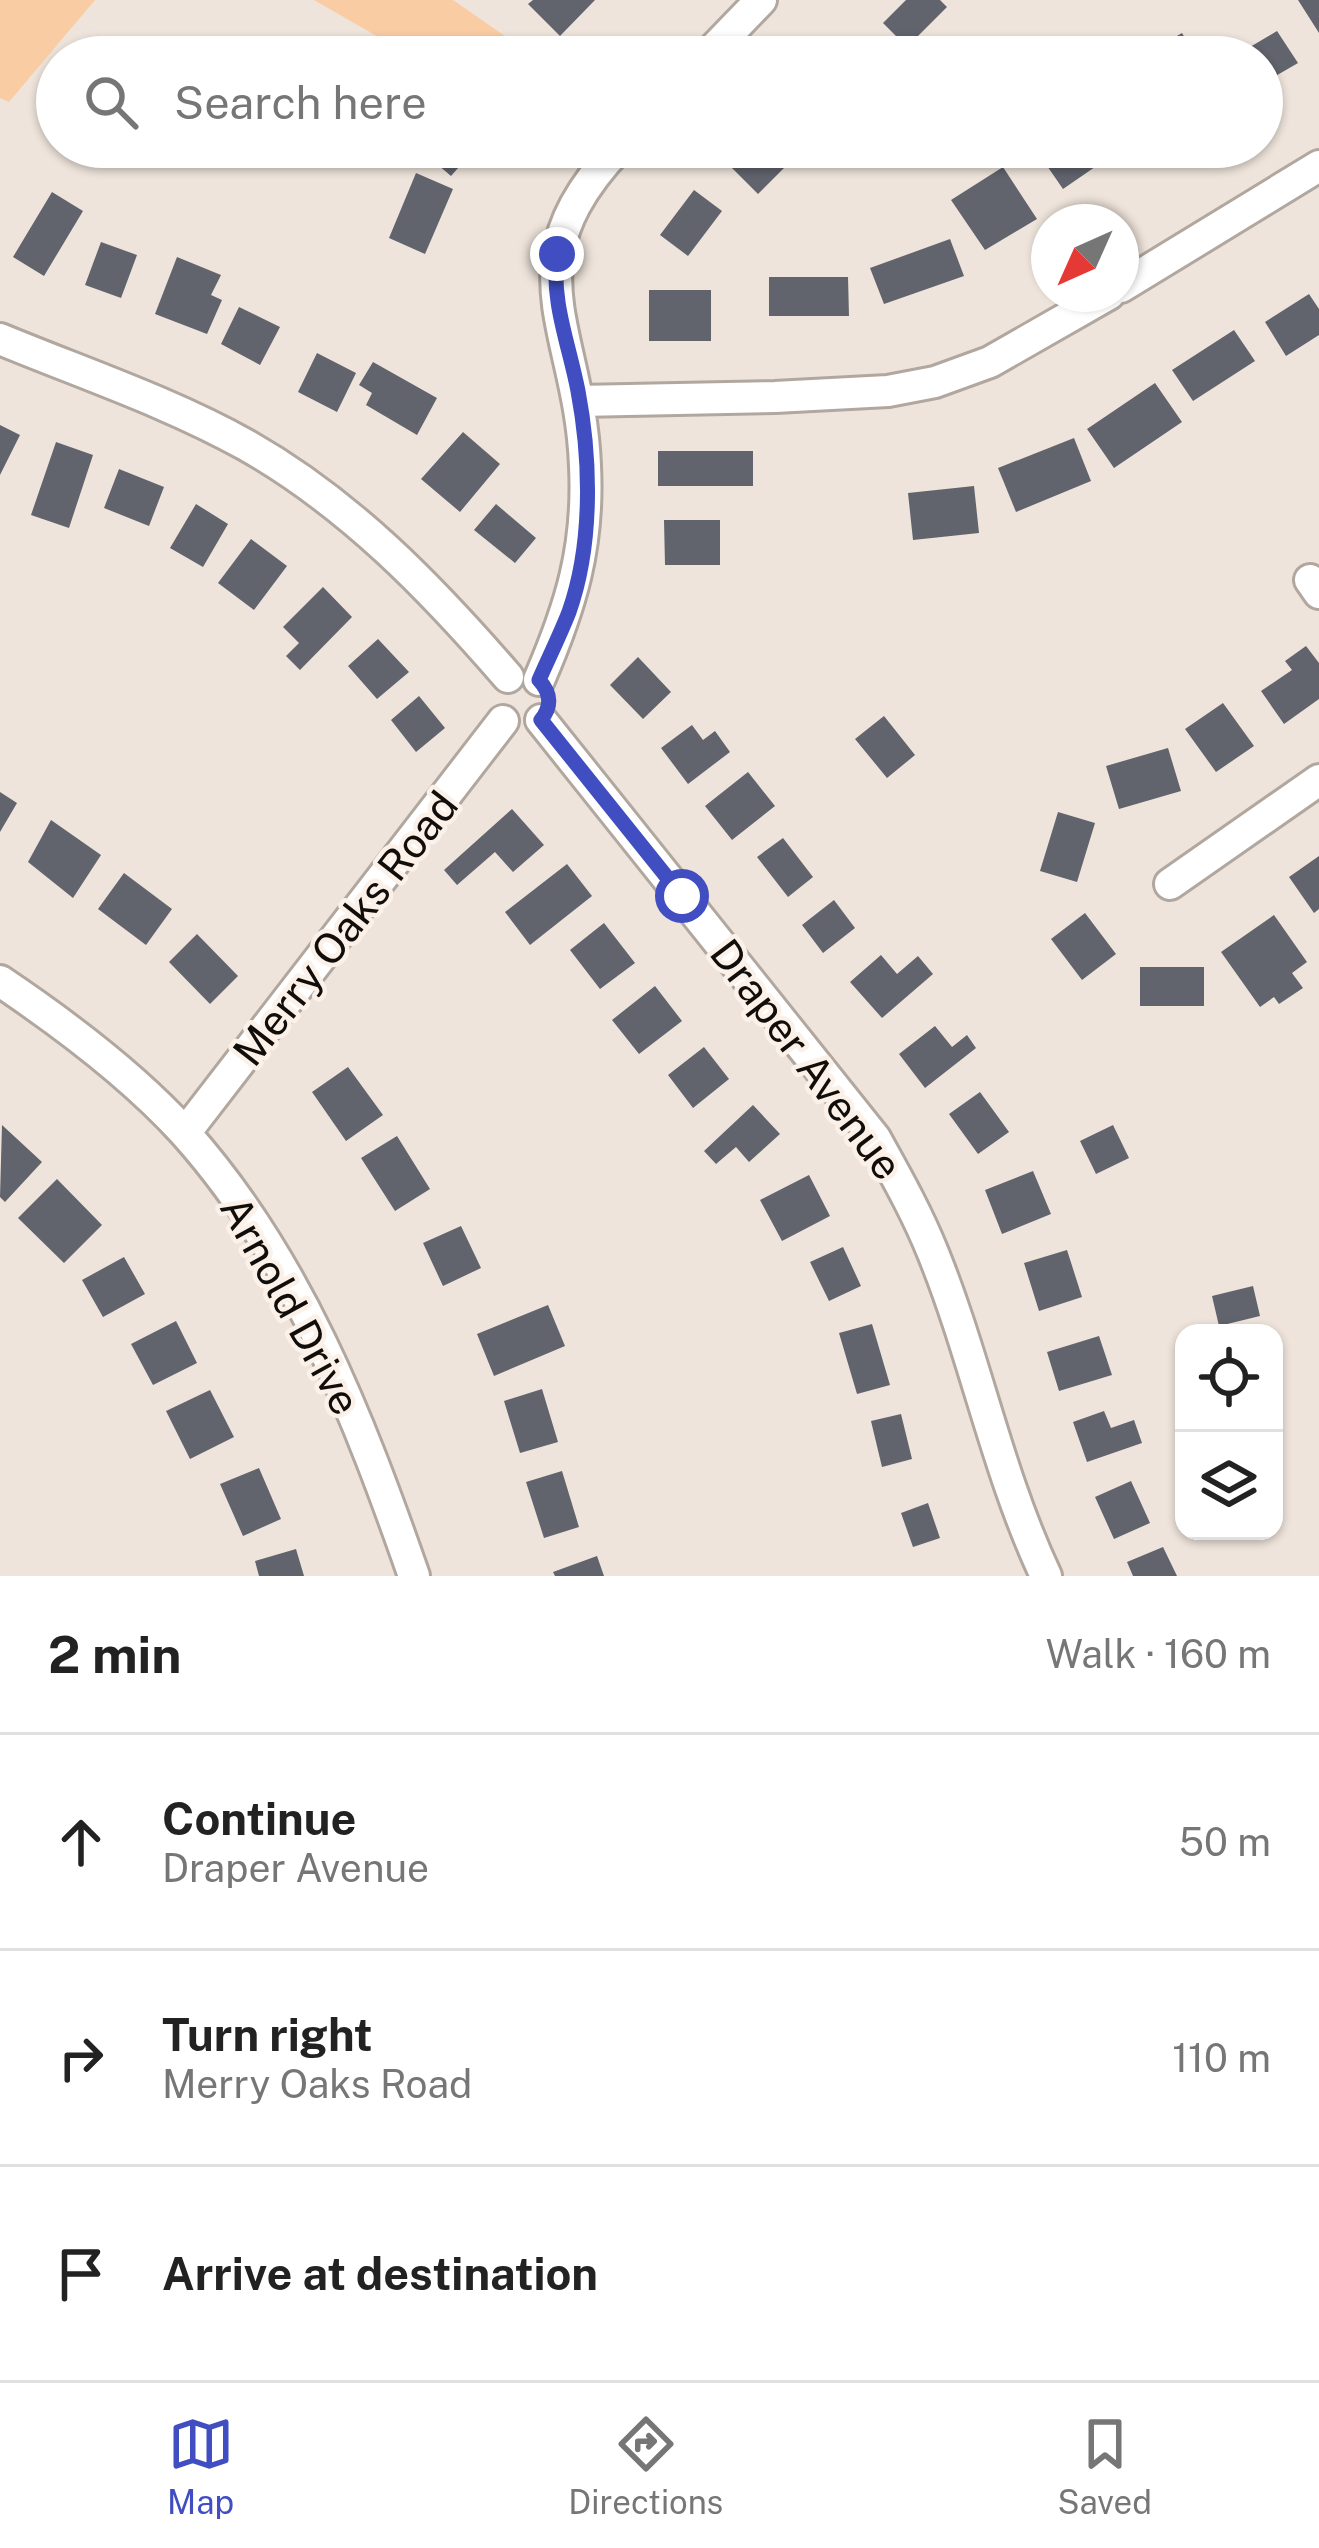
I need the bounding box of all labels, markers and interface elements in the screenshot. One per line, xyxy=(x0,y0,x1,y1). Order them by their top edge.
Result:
search box xyxy=(36,36,1283,168)
icon: search xyxy=(78,69,144,135)
text: Search here xyxy=(174,76,427,129)
north arrow xyxy=(1031,204,1139,312)
route end xyxy=(530,227,584,281)
street label: Merry Oaks Road xyxy=(223,781,467,1075)
route start xyxy=(655,869,709,923)
street label: Draper Avenue xyxy=(701,929,913,1189)
street label: Arnold Drive xyxy=(211,1187,371,1423)
map controls xyxy=(1175,1324,1283,1540)
button: locate xyxy=(1175,1324,1283,1432)
button: layers xyxy=(1175,1432,1283,1540)
text: 2 min xyxy=(48,1625,182,1684)
text: Walk · 160 m xyxy=(1046,1631,1271,1677)
text: Continue xyxy=(162,1792,356,1845)
icon: ahead xyxy=(48,1809,114,1875)
text: 50 m xyxy=(1179,1819,1271,1865)
text: Draper Avenue xyxy=(162,1845,429,1891)
text: Turn right xyxy=(162,2008,373,2061)
icon: right xyxy=(48,2025,114,2091)
text: 110 m xyxy=(1172,2035,1271,2081)
text: Merry Oaks Road xyxy=(162,2061,472,2107)
icon: arrive xyxy=(48,2241,114,2307)
text: Arrive at destination xyxy=(162,2247,598,2300)
tab: Map xyxy=(167,2411,234,2521)
tab: Directions xyxy=(568,2411,723,2521)
tab: Saved xyxy=(1058,2411,1152,2521)

